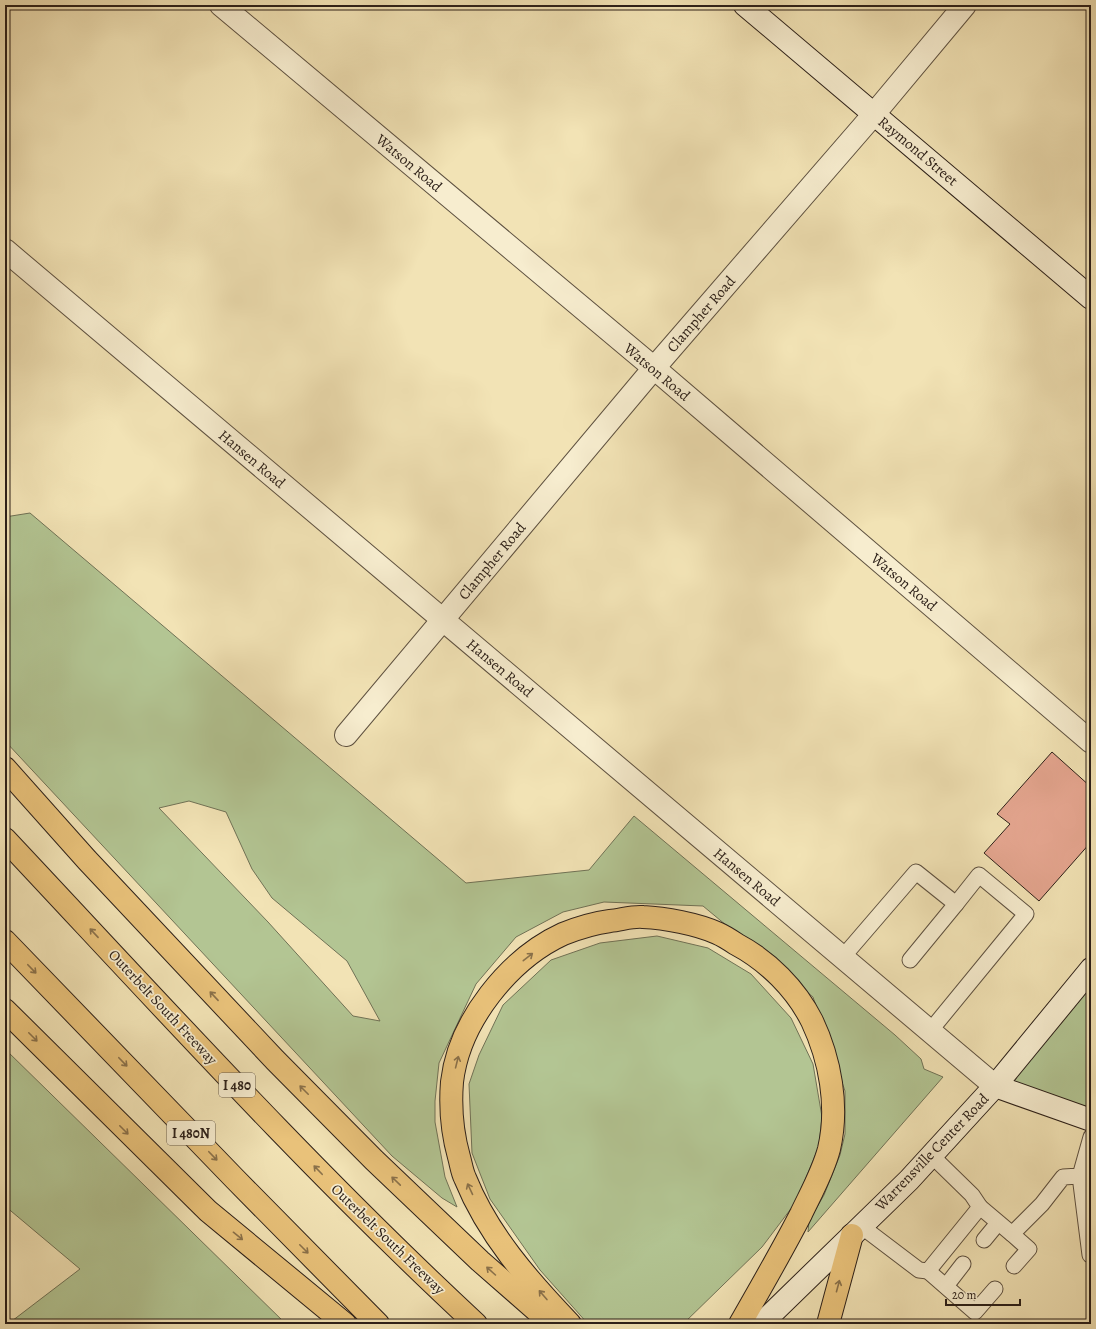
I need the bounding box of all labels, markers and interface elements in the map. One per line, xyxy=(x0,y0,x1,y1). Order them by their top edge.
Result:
street label: Raymond Street xyxy=(874,112,962,190)
street label: Watson Road xyxy=(371,129,447,197)
street label: Clampher Road xyxy=(662,271,740,356)
street label: Watson Road xyxy=(619,338,695,406)
street label: Hansen Road xyxy=(214,425,290,493)
street label: Clampher Road xyxy=(454,517,531,604)
street label: Watson Road xyxy=(866,548,942,616)
street label: Hansen Road xyxy=(462,634,538,702)
street label: Hansen Road xyxy=(709,843,785,911)
one-way arrow xyxy=(89,928,98,938)
street label: Outerbelt South Freeway xyxy=(104,945,222,1069)
one-way arrow xyxy=(523,952,534,961)
one-way arrow xyxy=(27,964,37,974)
one-way arrow xyxy=(210,990,219,1001)
one-way arrow xyxy=(28,1033,38,1042)
one-way arrow xyxy=(454,1056,461,1069)
one-way arrow xyxy=(118,1057,128,1067)
road number: I 480 xyxy=(219,1073,255,1097)
one-way arrow xyxy=(299,1085,309,1095)
street label: Warrensville Center Road xyxy=(870,1088,994,1216)
road number: I 480N xyxy=(167,1121,215,1145)
one-way arrow xyxy=(120,1125,129,1135)
one-way arrow xyxy=(208,1151,218,1161)
one-way arrow xyxy=(313,1165,323,1175)
one-way arrow xyxy=(391,1177,401,1186)
street label: Outerbelt South Freeway xyxy=(327,1179,450,1299)
one-way arrow xyxy=(466,1183,473,1195)
one-way arrow xyxy=(232,1232,243,1240)
one-way arrow xyxy=(299,1244,309,1254)
one-way arrow xyxy=(486,1266,496,1275)
one-way arrow xyxy=(835,1280,842,1293)
scale bar xyxy=(946,1281,1020,1307)
text: 20 m xyxy=(952,1287,976,1303)
one-way arrow xyxy=(539,1291,548,1301)

